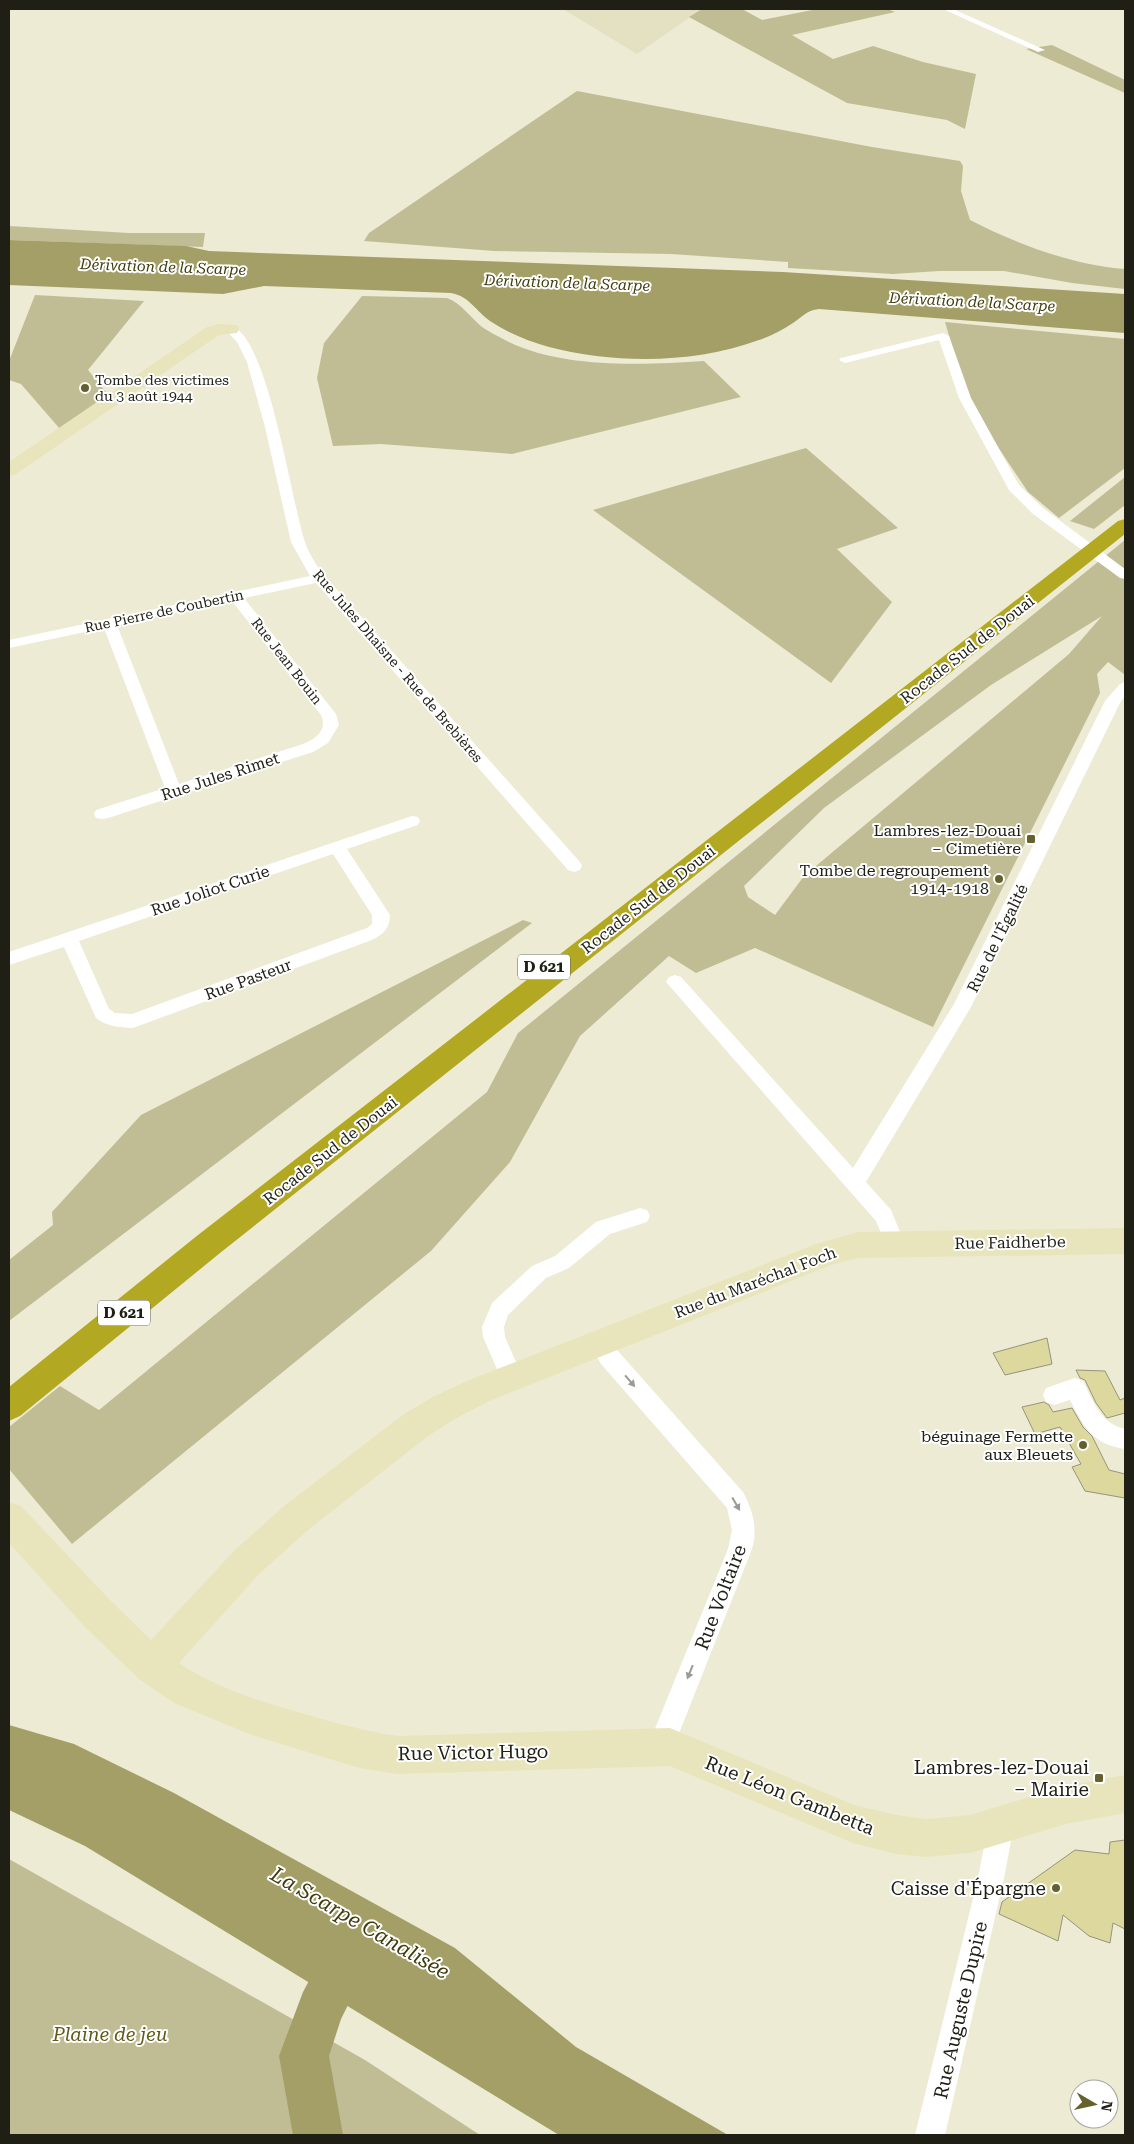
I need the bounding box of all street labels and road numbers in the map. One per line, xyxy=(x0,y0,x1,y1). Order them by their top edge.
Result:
street label: Rue Jules Dhaisne - Rue de Brebières xyxy=(310,566,486,766)
street label: Rue Pierre de Coubertin xyxy=(83,586,245,636)
street label: Rocade Sud de Douai xyxy=(897,591,1038,708)
street label: Rue Jean Bouin xyxy=(248,615,326,707)
street label: Rue Jules Rimet xyxy=(159,748,282,805)
street label: Rocade Sud de Douai xyxy=(578,841,719,958)
street label: Rue Joliot Curie xyxy=(148,861,272,920)
street label: Rue de l'Égalité xyxy=(963,881,1032,995)
road number: D 621 xyxy=(518,954,570,980)
street label: Rue Pasteur xyxy=(202,955,295,1004)
street label: Rocade Sud de Douai xyxy=(260,1092,401,1209)
street label: Rue Faidherbe xyxy=(954,1232,1066,1253)
street label: Rue du Maréchal Foch xyxy=(672,1243,839,1322)
road number: D 621 xyxy=(98,1300,150,1326)
street label: Rue Voltaire xyxy=(690,1541,751,1653)
street label: Rue Victor Hugo xyxy=(397,1740,549,1765)
street label: Rue Léon Gambetta xyxy=(702,1751,879,1840)
street label: Rue Auguste Dupire xyxy=(929,1919,992,2101)

